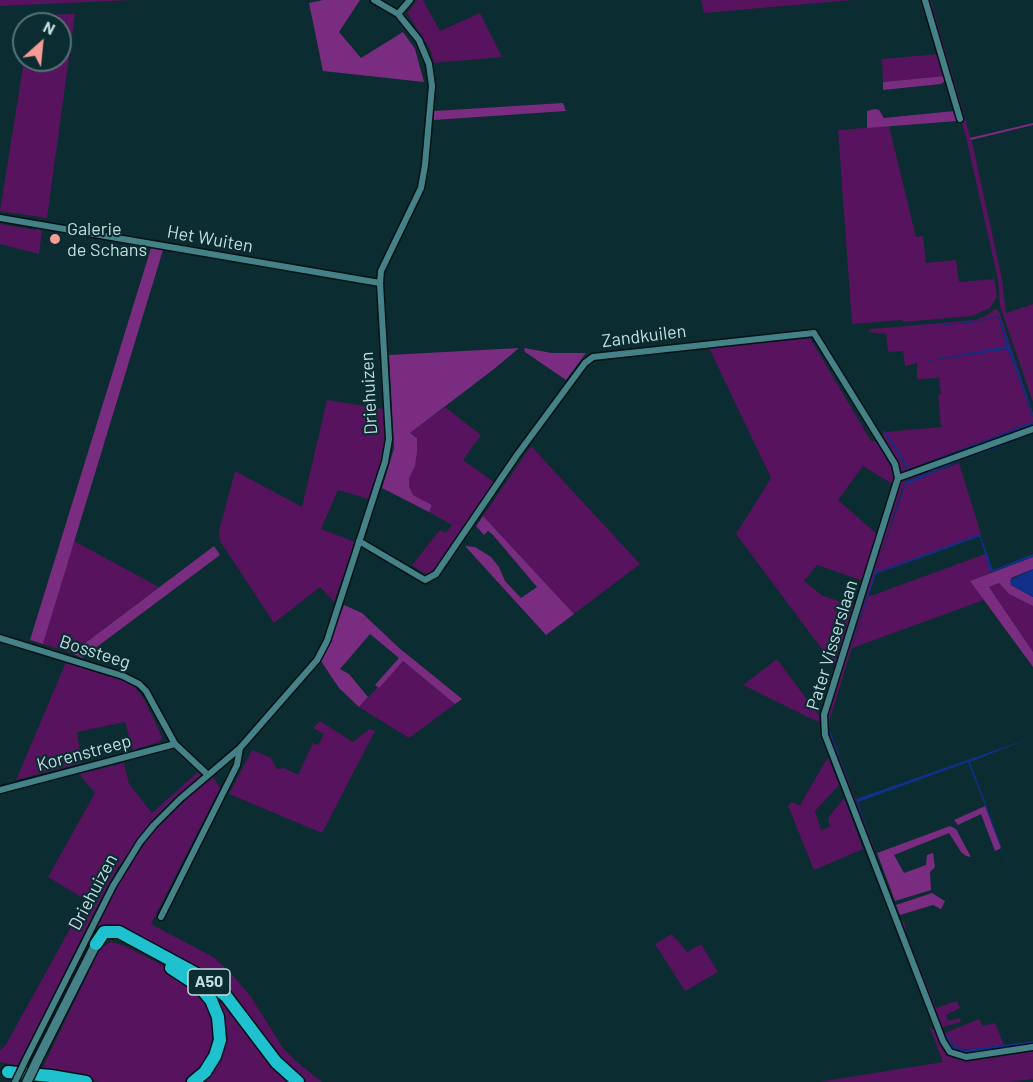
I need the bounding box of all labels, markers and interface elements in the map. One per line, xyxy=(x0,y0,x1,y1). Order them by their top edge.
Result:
north arrow xyxy=(12,12,72,72)
text: N xyxy=(40,16,59,38)
place label: Galerie de Schans xyxy=(67,218,147,260)
street label: Het Wuiten xyxy=(165,221,255,257)
marker: Galerie de Schans xyxy=(48,232,62,246)
street label: Zandkuilen xyxy=(600,320,688,352)
street label: Driehuizen xyxy=(356,351,382,435)
street label: Pater Visserslaan xyxy=(802,577,862,713)
street label: Bossteeg xyxy=(57,630,133,674)
street label: Korenstreep xyxy=(34,730,134,776)
street label: Driehuizen xyxy=(64,850,122,934)
road number: A50 xyxy=(188,969,230,995)

